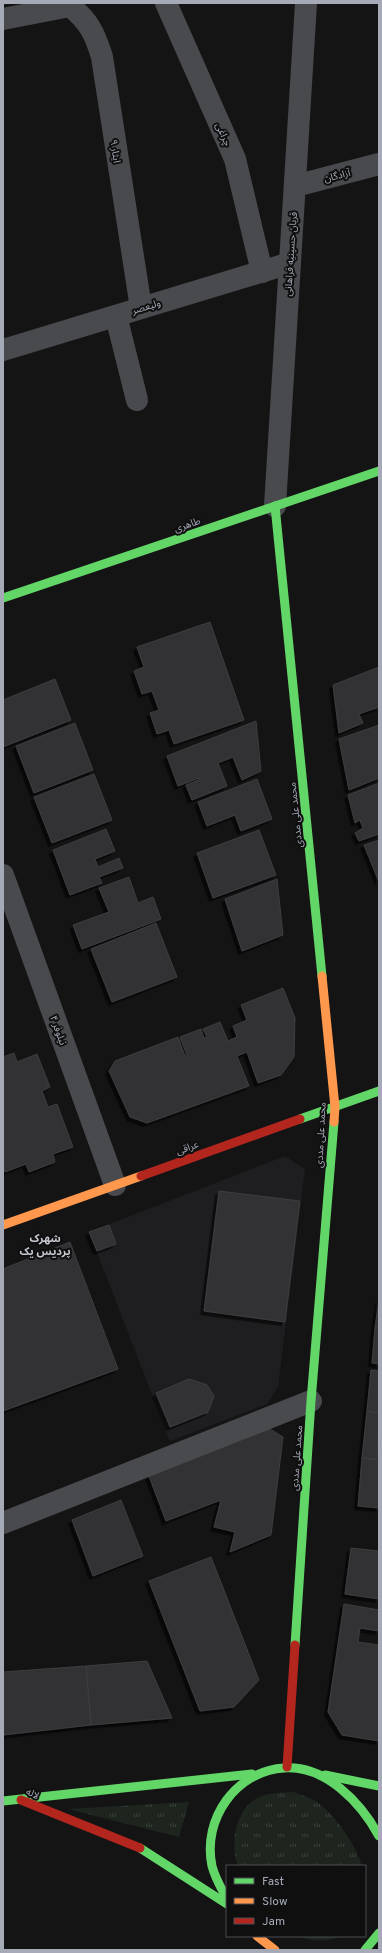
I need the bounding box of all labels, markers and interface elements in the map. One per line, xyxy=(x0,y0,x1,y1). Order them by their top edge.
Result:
street label: چراغی xyxy=(212,121,234,148)
street label: ایثار ۹ xyxy=(106,138,123,164)
street label: آزادگان xyxy=(323,167,353,186)
street label: قربان حسینیه فراهانی xyxy=(282,211,301,297)
street label: ولیعصر xyxy=(129,297,162,318)
street label: طاهری xyxy=(173,515,203,536)
street label: محمد علی مددی xyxy=(287,781,306,848)
street label: نیلوفر ۴ xyxy=(46,1014,69,1047)
street label: محمد علی مددی xyxy=(313,1102,330,1168)
street label: عراقی xyxy=(175,1138,201,1158)
district label: شهرک پردیس یک xyxy=(19,1232,71,1259)
street label: محمد علی مددی xyxy=(289,1425,306,1491)
street label: لاله xyxy=(24,1786,41,1803)
legend xyxy=(226,1865,366,1937)
text: Fast xyxy=(262,1874,284,1890)
text: Slow xyxy=(262,1894,288,1910)
text: Jam xyxy=(262,1914,285,1930)

